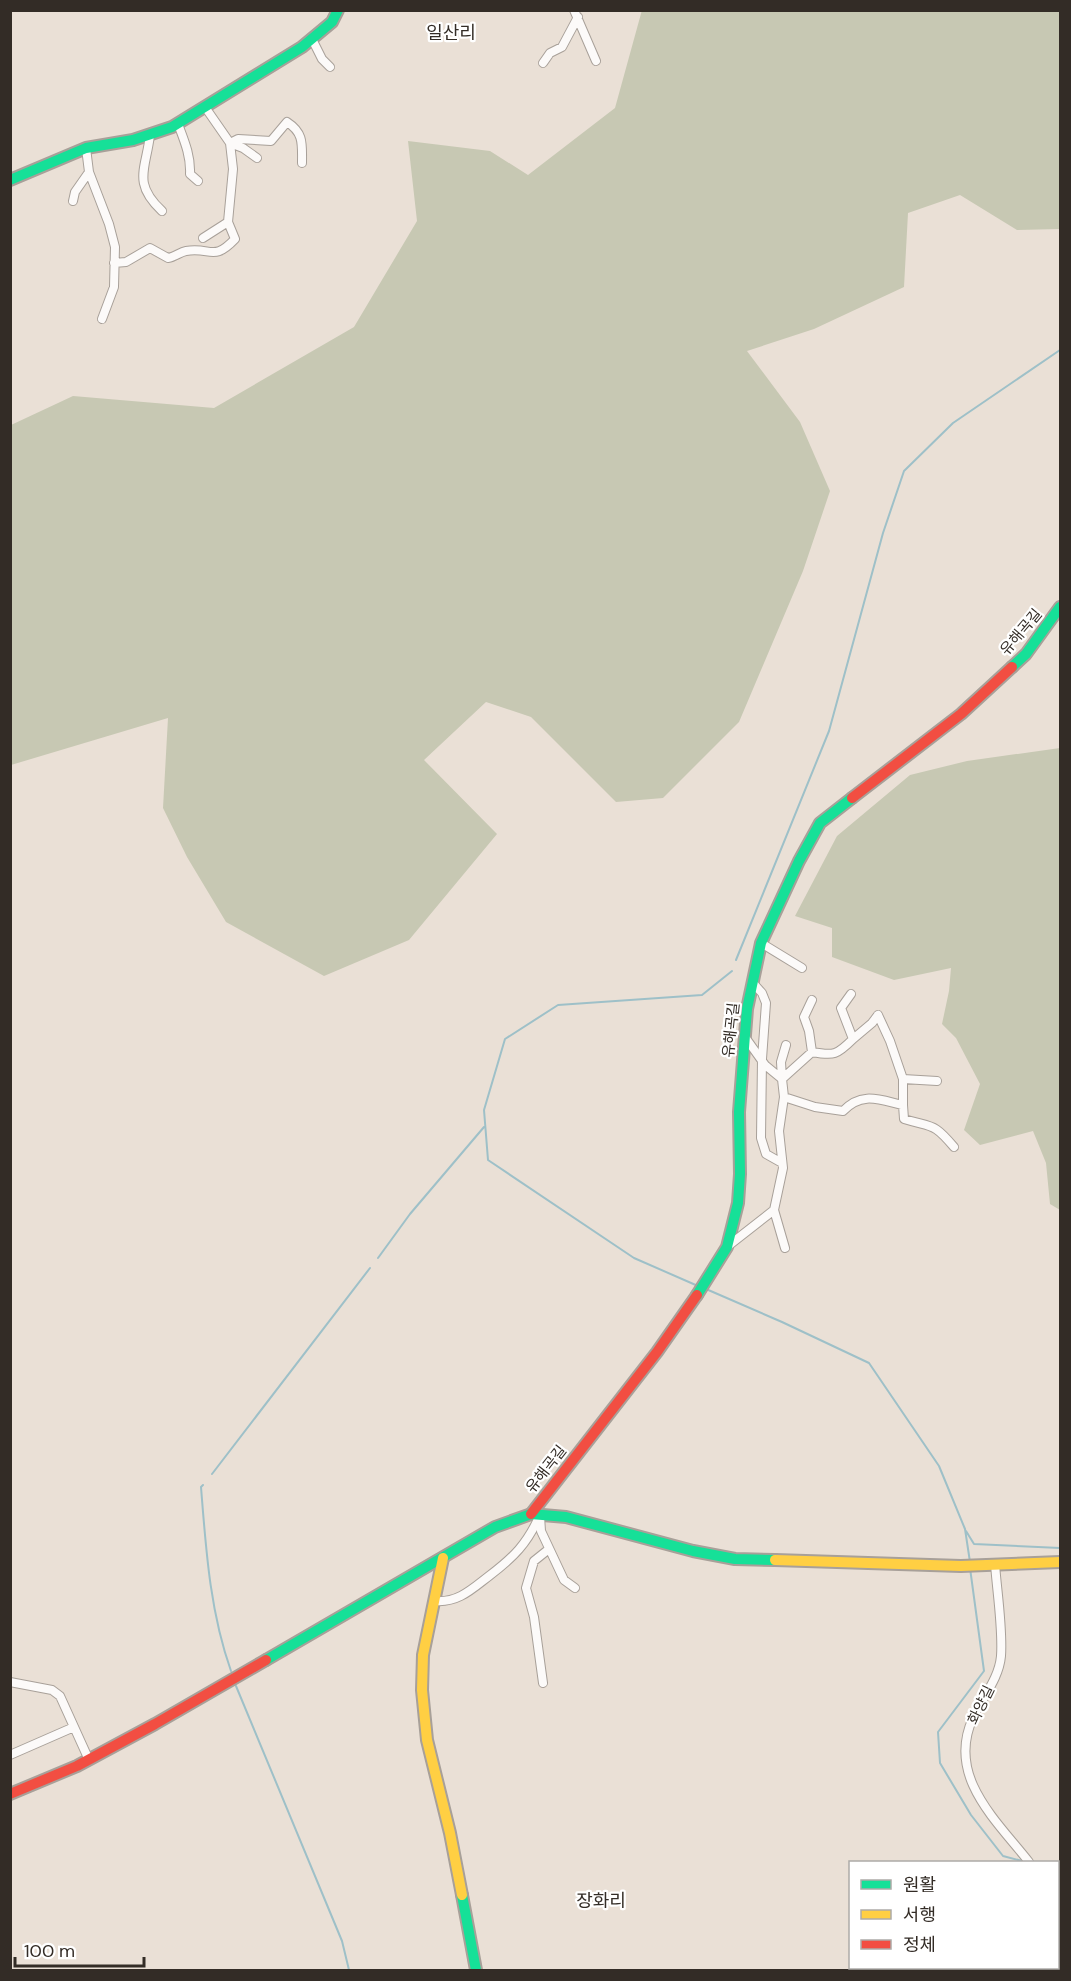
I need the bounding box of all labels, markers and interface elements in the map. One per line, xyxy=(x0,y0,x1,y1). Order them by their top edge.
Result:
district label: 일산리 xyxy=(426,21,476,45)
street label: 유해곡길 xyxy=(996,604,1046,660)
street label: 유해곡길 xyxy=(718,1002,744,1058)
street label: 유해곡길 xyxy=(521,1441,571,1497)
street label: 화양길 xyxy=(963,1682,999,1728)
legend xyxy=(849,1861,1059,1969)
text: 원활 xyxy=(903,1873,936,1897)
district label: 장화리 xyxy=(576,1889,626,1913)
text: 서행 xyxy=(903,1903,936,1927)
scale bar xyxy=(15,1930,144,1968)
text: 정체 xyxy=(903,1933,936,1957)
text: 100 m xyxy=(24,1939,75,1963)

